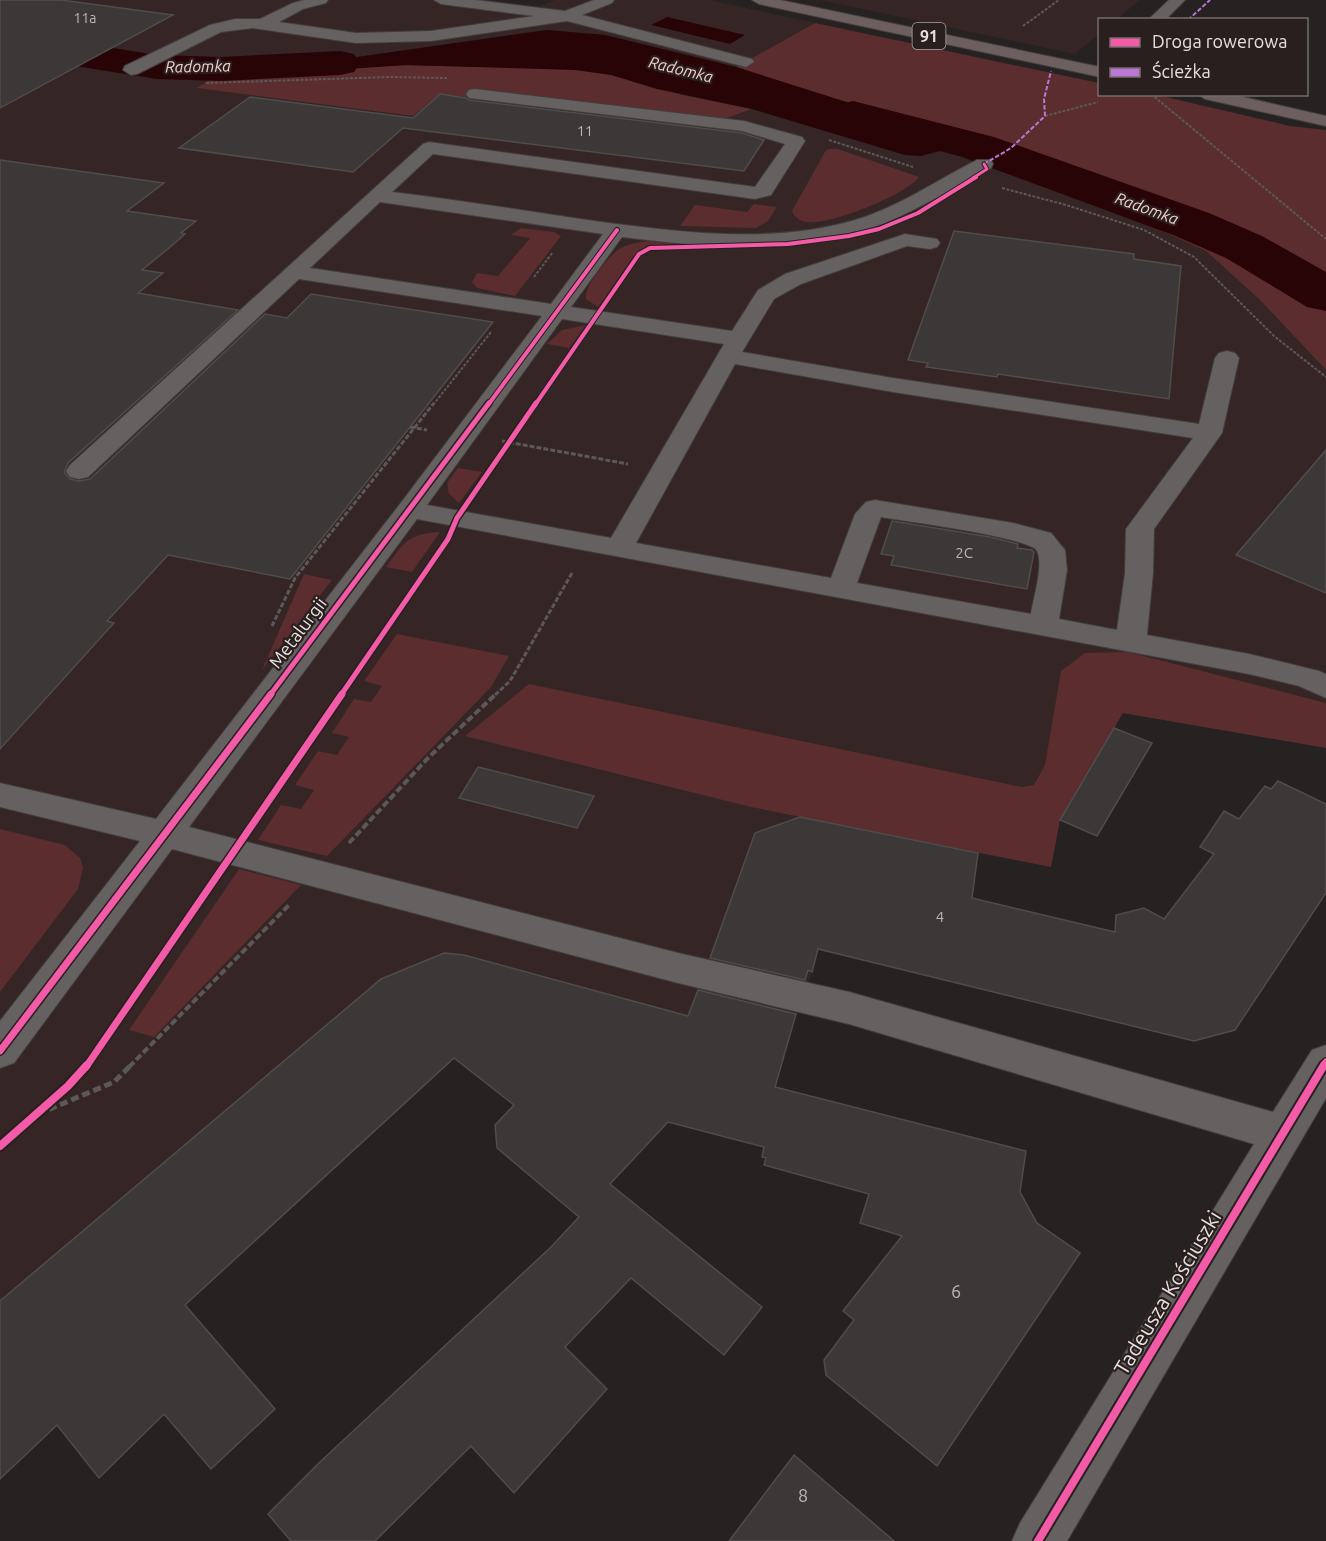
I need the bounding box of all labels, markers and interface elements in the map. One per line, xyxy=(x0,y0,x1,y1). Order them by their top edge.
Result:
house number: 11a xyxy=(74,10,97,26)
legend xyxy=(1098,18,1308,96)
road number: 91 xyxy=(912,23,946,49)
text: Droga rowerowa xyxy=(1152,31,1288,51)
water label: Radomka xyxy=(647,52,715,86)
water label: Radomka xyxy=(165,56,231,76)
text: Ścieżka xyxy=(1152,60,1211,81)
house number: 11 xyxy=(577,123,593,139)
water label: Radomka xyxy=(1113,188,1181,228)
house number: 2C xyxy=(955,544,973,561)
street label: Metalurgii xyxy=(264,593,330,671)
house number: 4 xyxy=(936,908,944,925)
street label: Tadeusza Kościuszki xyxy=(1109,1206,1226,1379)
house number: 6 xyxy=(951,1281,961,1301)
house number: 8 xyxy=(798,1485,808,1505)

